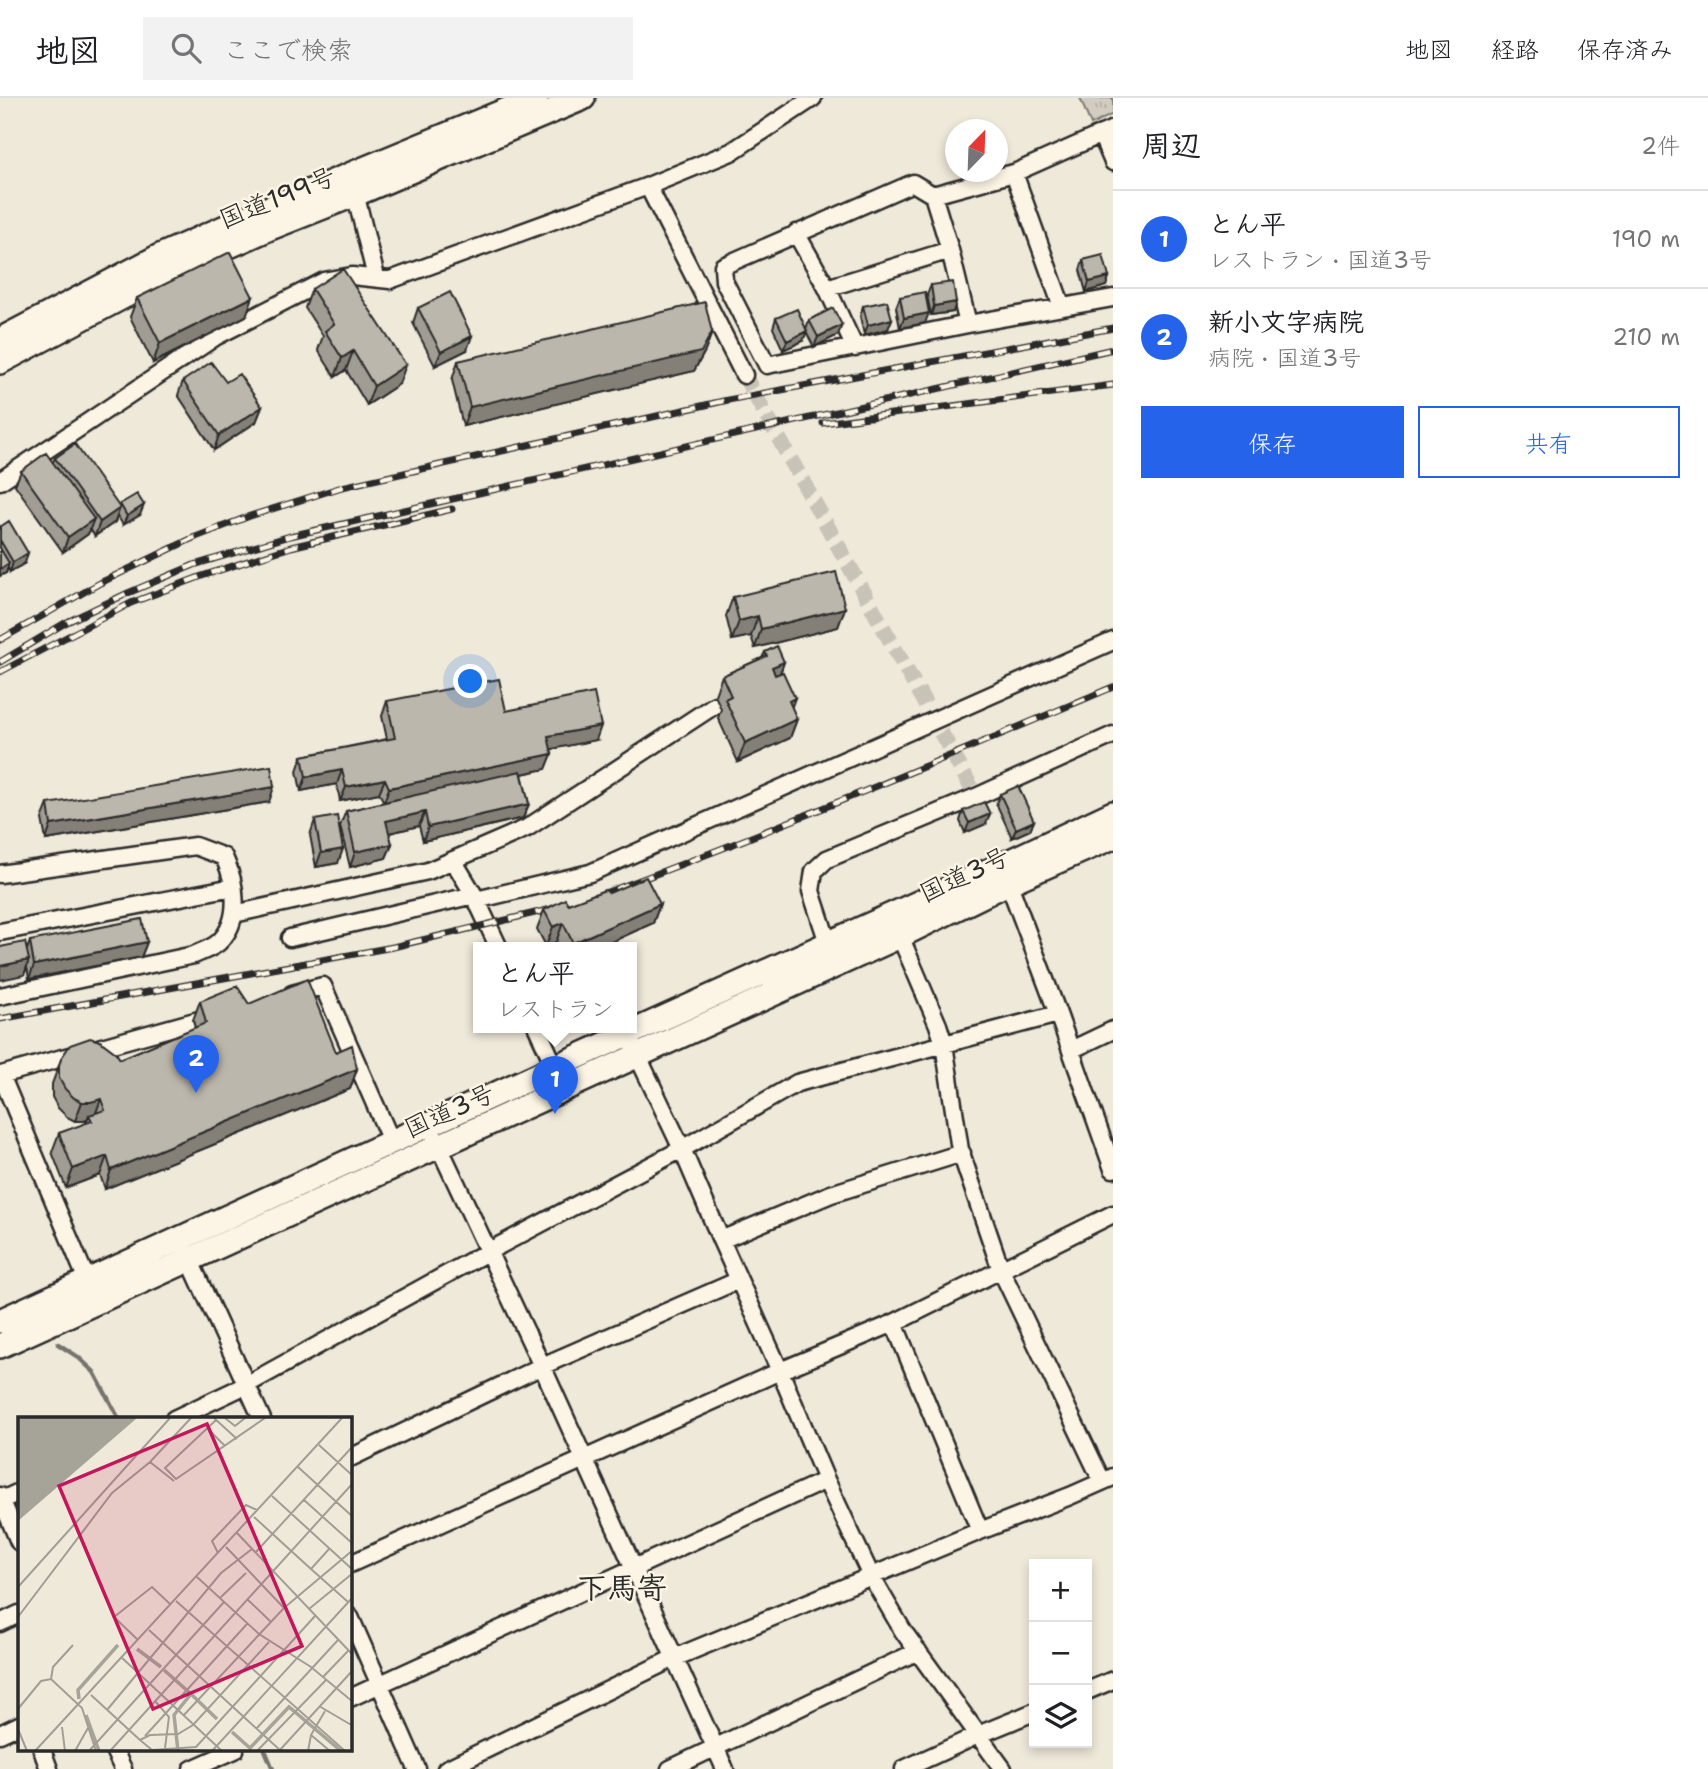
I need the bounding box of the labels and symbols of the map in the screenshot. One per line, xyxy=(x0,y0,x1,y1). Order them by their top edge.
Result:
north arrow xyxy=(945,119,1008,182)
street label: 国道199号 xyxy=(213,158,341,236)
your location xyxy=(453,664,487,698)
street label: 国道3号 xyxy=(913,838,1015,910)
pin: 2 xyxy=(173,1035,219,1093)
pin: 1 xyxy=(532,1056,578,1114)
street label: 国道3号 xyxy=(398,1074,500,1146)
inset map xyxy=(18,1417,352,1752)
district label: 下馬寄 xyxy=(577,1567,667,1608)

